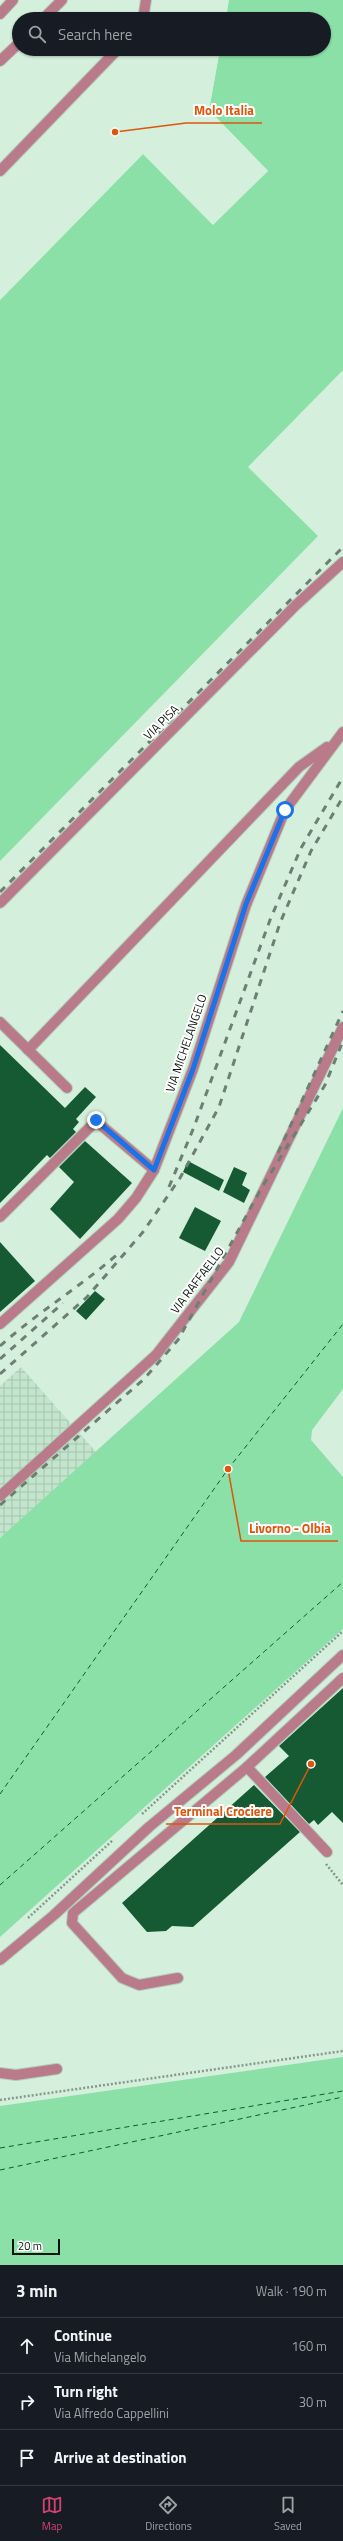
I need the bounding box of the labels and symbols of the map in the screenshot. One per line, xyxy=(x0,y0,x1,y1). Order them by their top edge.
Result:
callout: Molo Italia xyxy=(186,98,262,123)
text: Molo Italia xyxy=(194,100,254,120)
street label: VIA PISA xyxy=(139,700,183,744)
route start xyxy=(276,801,294,819)
street label: VIA MICHELANGELO xyxy=(160,991,212,1095)
route end xyxy=(87,1111,105,1129)
street label: VIA RAFFAELLO xyxy=(166,1243,229,1317)
callout: Livorno - Olbia xyxy=(241,1516,338,1541)
text: Livorno - Olbia xyxy=(249,1518,331,1538)
callout: Terminal Crociere xyxy=(166,1799,280,1824)
text: Terminal Crociere xyxy=(174,1801,272,1821)
scale bar xyxy=(12,2237,60,2256)

